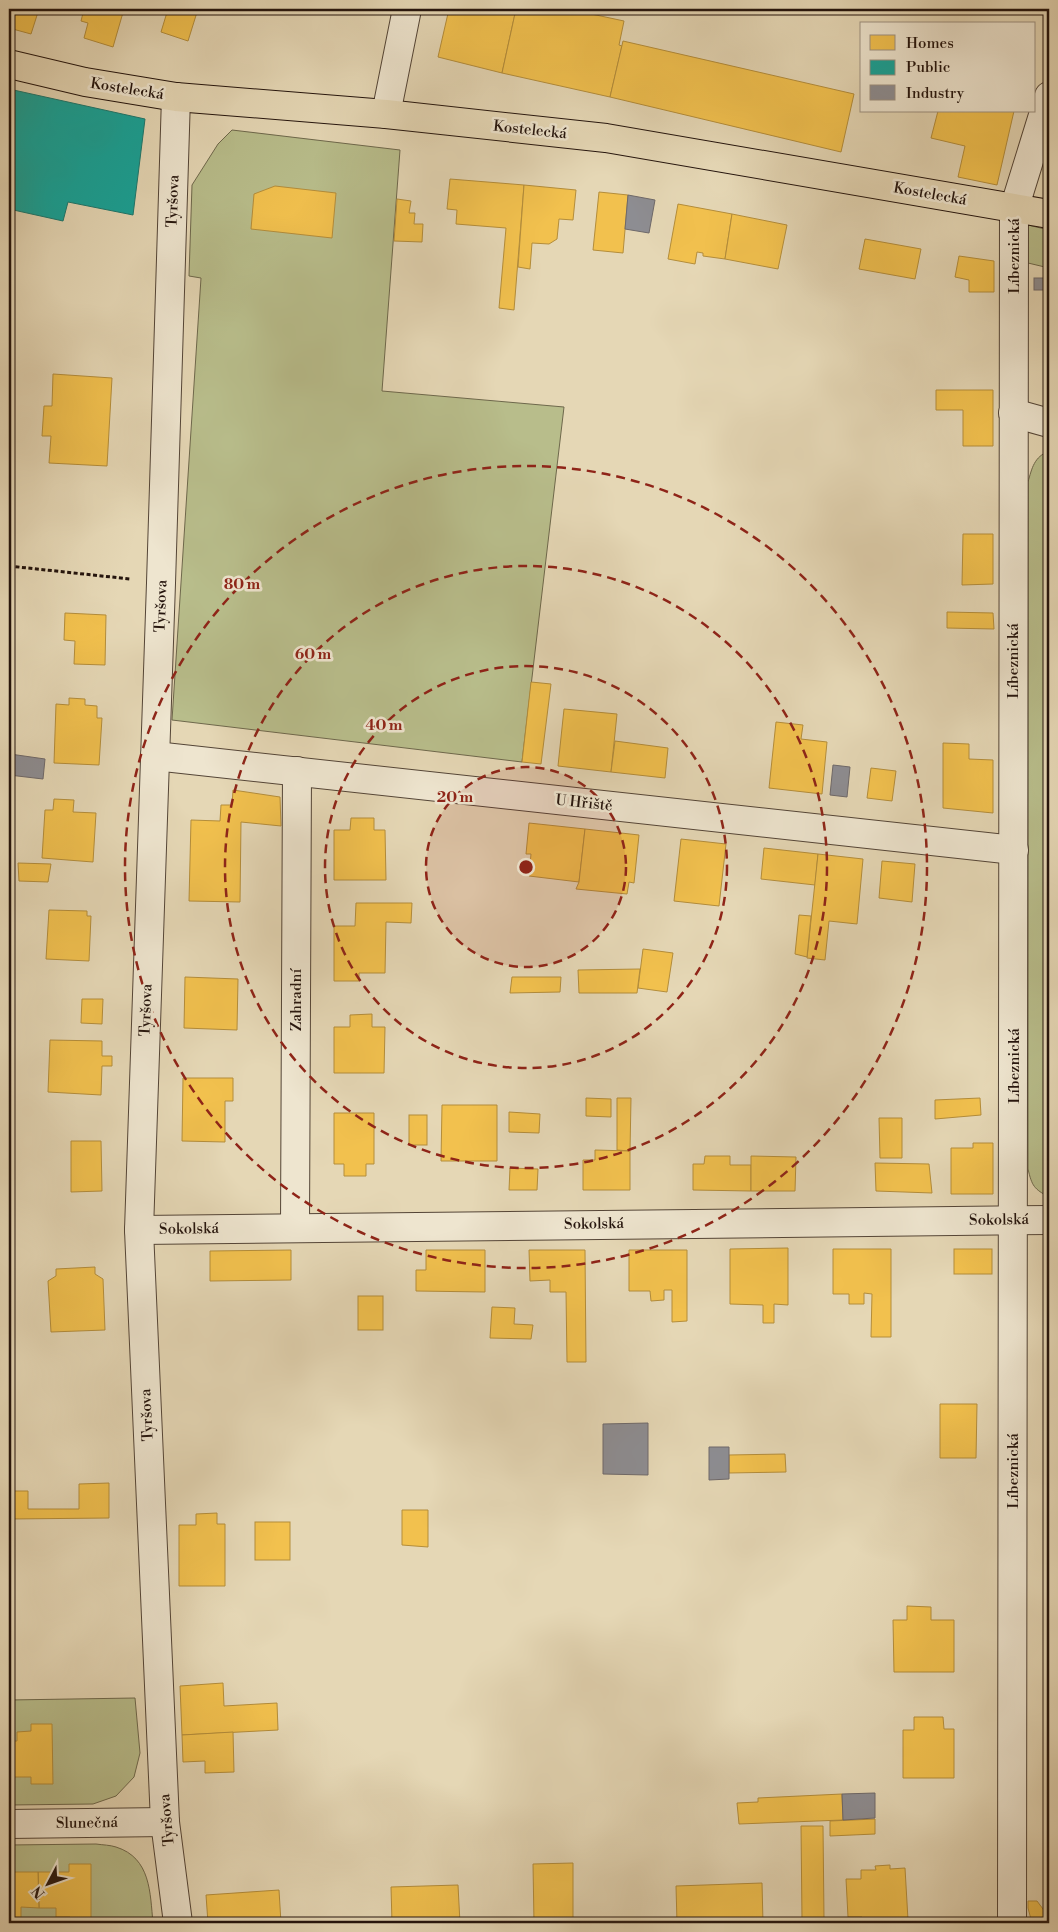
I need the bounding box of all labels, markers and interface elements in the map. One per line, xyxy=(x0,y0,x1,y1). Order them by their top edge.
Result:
legend xyxy=(860,22,1036,112)
text: Homes xyxy=(906,34,954,53)
text: Public xyxy=(906,58,950,77)
street label: Kostelecká xyxy=(89,74,166,104)
text: Industry xyxy=(906,84,965,103)
street label: Kostelecká xyxy=(492,117,568,143)
street label: Tyršova xyxy=(163,174,183,228)
street label: Kostelecká xyxy=(892,178,969,210)
street label: Líbeznická xyxy=(1005,218,1024,294)
text: 80 m xyxy=(224,575,261,594)
street label: Tyršova xyxy=(151,579,171,633)
street label: Líbeznická xyxy=(1004,623,1023,699)
text: 60 m xyxy=(295,645,332,664)
text: 40 m xyxy=(365,716,403,735)
text: 20 m xyxy=(437,788,474,807)
street label: U Hřiště xyxy=(554,791,614,815)
centre of rings xyxy=(517,858,535,876)
street label: Zahradní xyxy=(287,968,306,1031)
street label: Tyršova xyxy=(136,983,156,1037)
street label: Líbeznická xyxy=(1005,1028,1024,1104)
street label: Sokolská xyxy=(969,1210,1030,1230)
street label: Sokolská xyxy=(564,1214,625,1234)
street label: Sokolská xyxy=(159,1219,220,1239)
street label: Tyršova xyxy=(136,1388,158,1442)
street label: Líbeznická xyxy=(1004,1433,1023,1509)
street label: Tyršova xyxy=(155,1793,179,1847)
street label: Slunečná xyxy=(56,1813,119,1833)
north arrow xyxy=(22,1860,72,1910)
text: N xyxy=(29,1882,49,1902)

